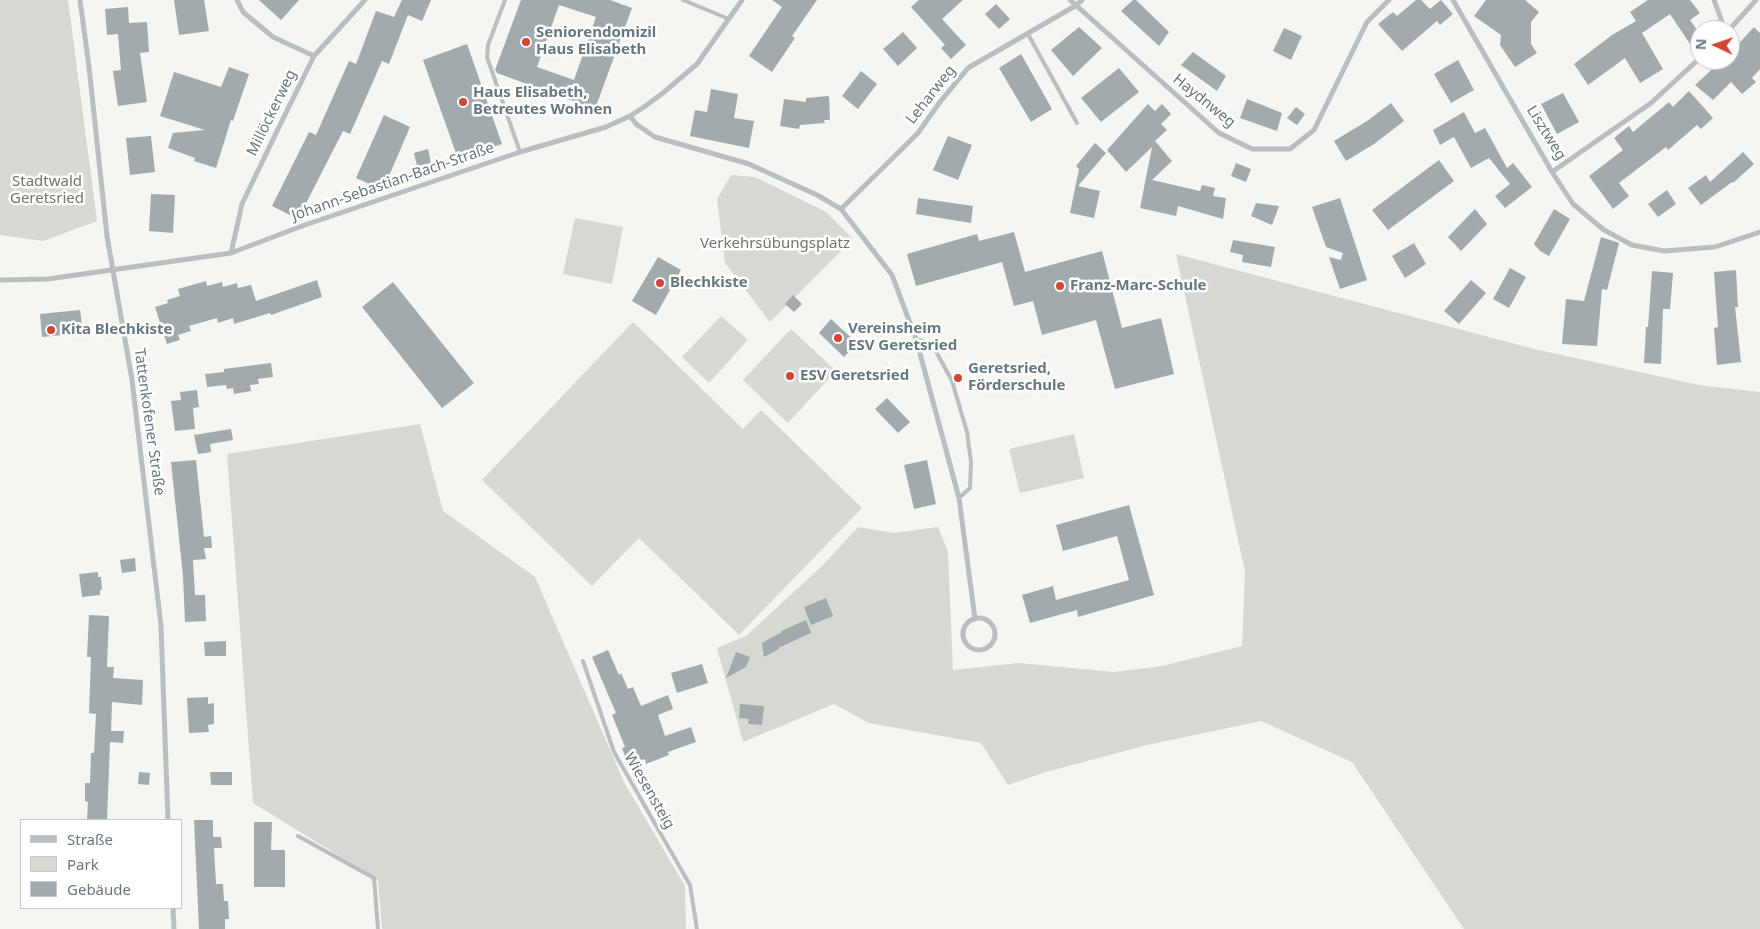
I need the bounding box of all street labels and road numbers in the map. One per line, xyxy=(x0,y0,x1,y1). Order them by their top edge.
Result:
street label: Leharweg xyxy=(902,62,960,128)
street label: Millöckerweg xyxy=(243,67,301,159)
street label: Haydnweg xyxy=(1169,70,1239,132)
street label: Lisztweg xyxy=(1522,102,1570,164)
street label: Johann-Sebastian-Bach-Straße xyxy=(289,139,497,225)
street label: Tattenkofener Straße xyxy=(130,347,168,497)
street label: Wiesensteig xyxy=(620,750,678,832)

